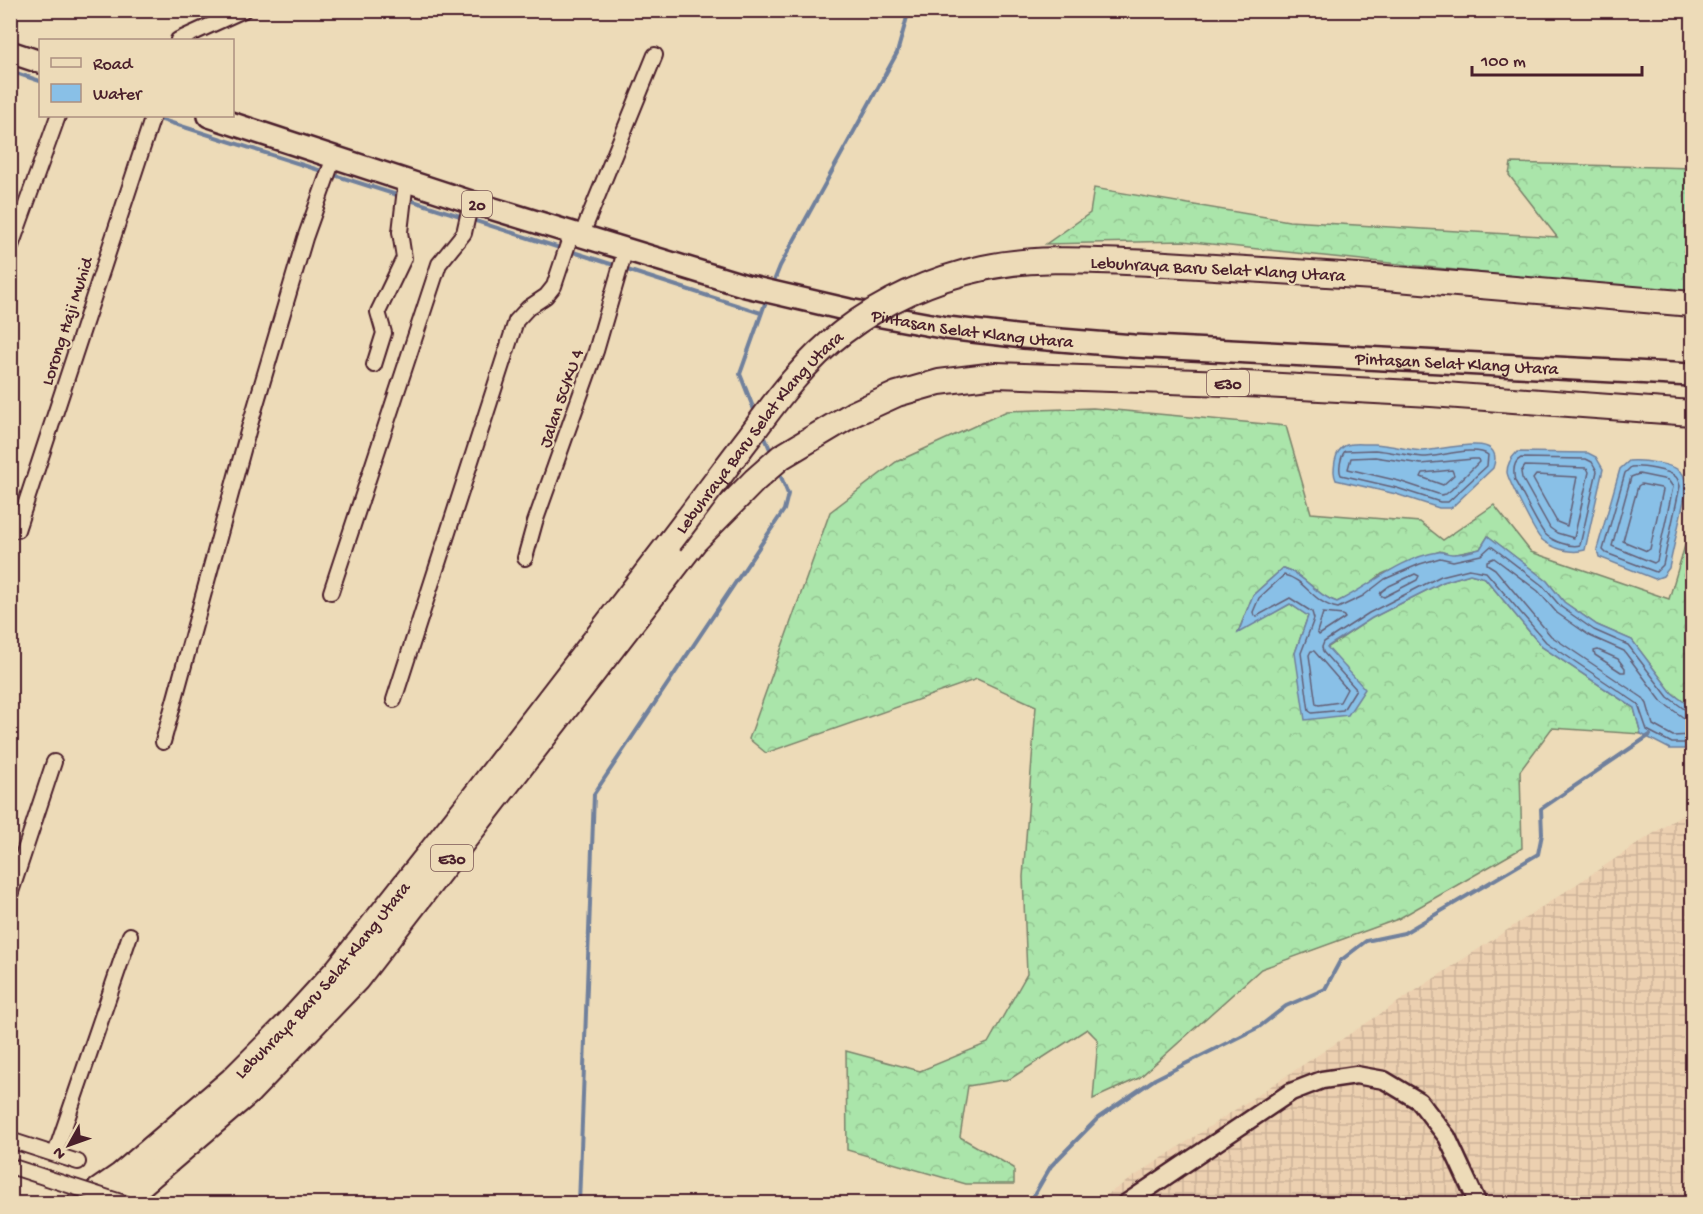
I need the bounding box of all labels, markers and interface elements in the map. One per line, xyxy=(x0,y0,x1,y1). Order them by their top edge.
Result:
legend xyxy=(39,39,234,117)
scale bar xyxy=(1472,39,1642,77)
text: 100 m xyxy=(1480,52,1526,73)
text: Road xyxy=(93,55,134,76)
text: Water xyxy=(93,85,143,106)
road number: 20 xyxy=(462,191,492,217)
street label: Lebuhraya Baru Selat Klang Utara xyxy=(1090,253,1347,288)
street label: Lorong Haji Muhid xyxy=(38,254,99,388)
street label: Pintasan Selat Klang Utara xyxy=(868,306,1075,354)
street label: Lebuhraya Baru Selat Klang Utara xyxy=(672,327,850,539)
street label: Jalan 5C/KU 4 xyxy=(536,346,589,451)
street label: Pintasan Selat Klang Utara xyxy=(1354,349,1560,381)
road number: E30 xyxy=(1207,370,1249,396)
road number: E30 xyxy=(431,845,473,871)
street label: Lebuhraya Baru Selat Klang Utara xyxy=(231,878,417,1084)
north arrow xyxy=(39,1115,99,1175)
text: N xyxy=(49,1142,71,1163)

